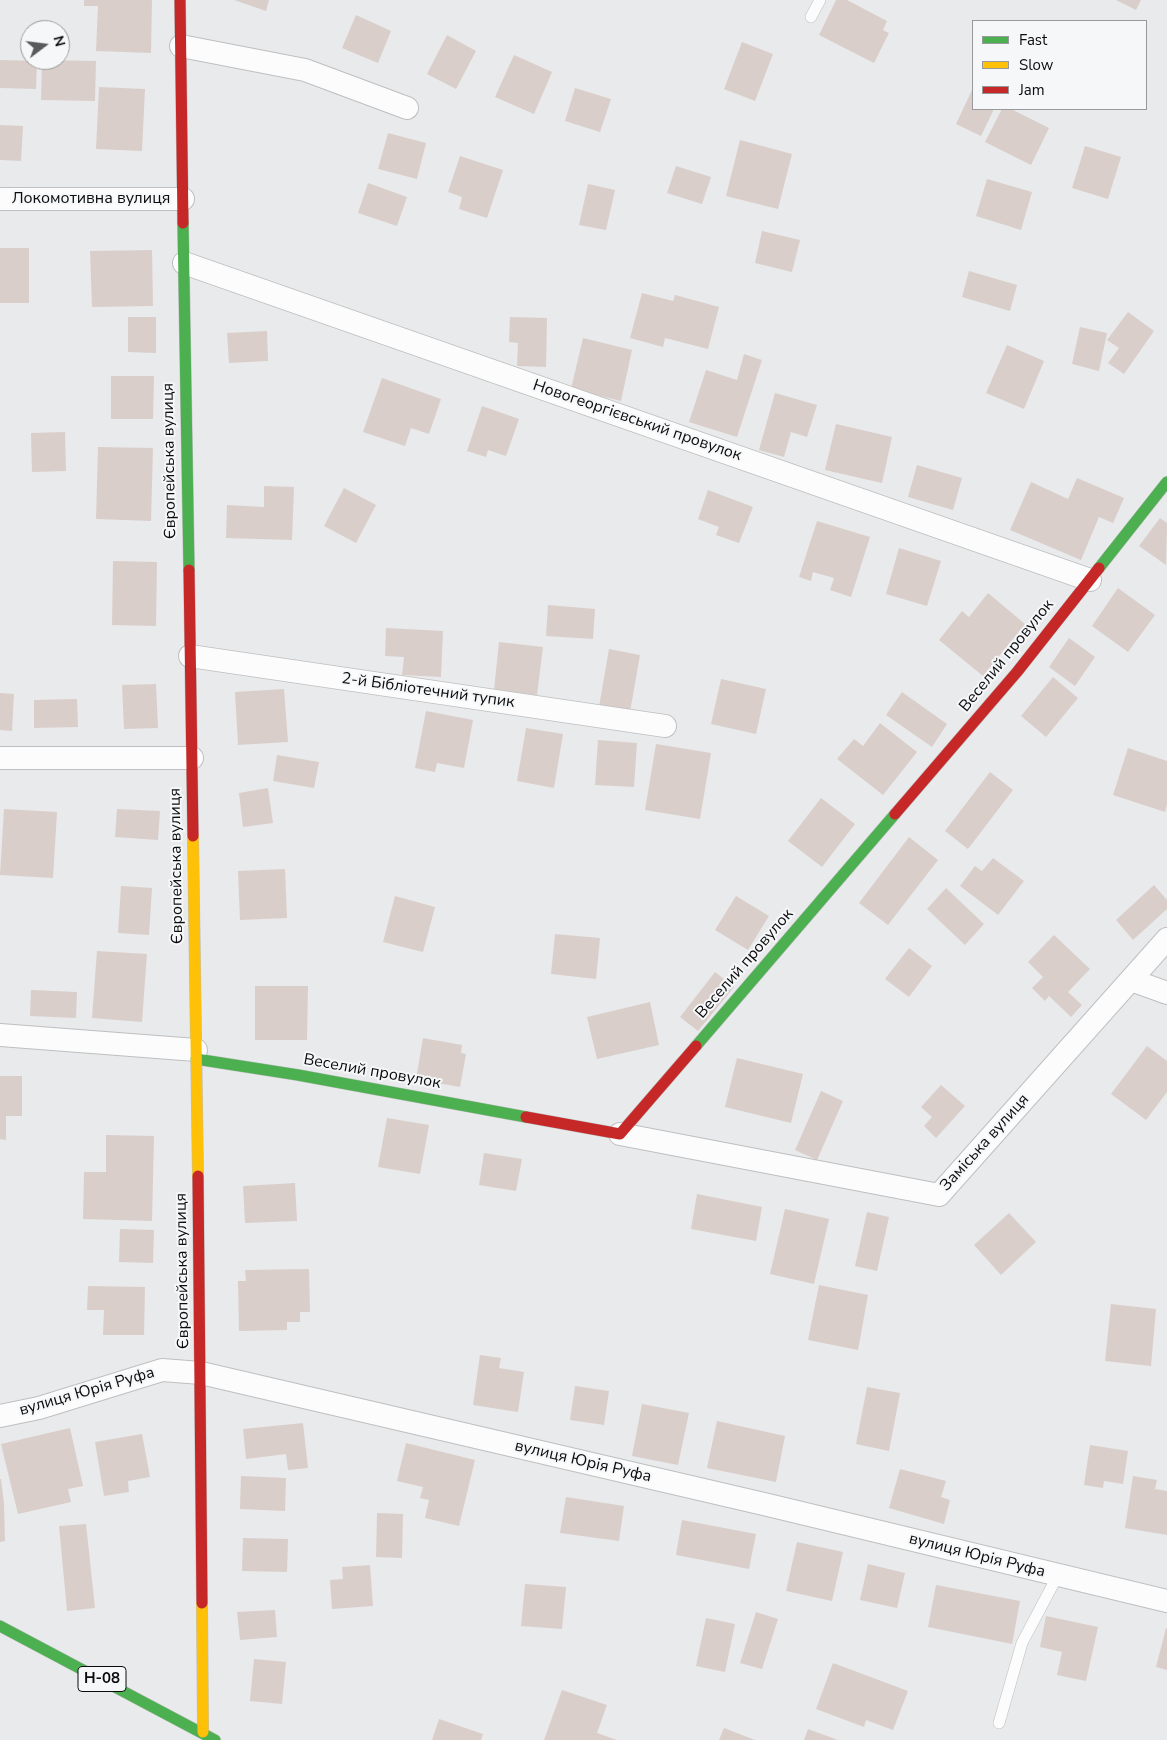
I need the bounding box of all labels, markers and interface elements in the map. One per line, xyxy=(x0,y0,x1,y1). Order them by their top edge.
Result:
north arrow xyxy=(20,20,70,70)
legend xyxy=(972,20,1147,110)
text: Fast xyxy=(1019,30,1047,50)
text: N xyxy=(48,34,70,49)
text: Slow xyxy=(1019,55,1053,75)
text: Jam xyxy=(1019,80,1045,100)
street label: Локомотивна вулиця xyxy=(12,189,170,209)
street label: Новогеоргієвський провулок xyxy=(530,376,744,466)
street label: Європейська вулиця xyxy=(159,383,181,539)
street label: Веселий провулок xyxy=(956,596,1058,716)
street label: 2-й Бібліотечний тупик xyxy=(340,669,516,713)
street label: Європейська вулиця xyxy=(166,788,188,944)
street label: Веселий провулок xyxy=(692,905,798,1023)
street label: Веселий провулок xyxy=(302,1050,442,1094)
street label: Заміська вулиця xyxy=(936,1091,1034,1195)
street label: Європейська вулиця xyxy=(172,1193,194,1349)
street label: вулиця Юрія Руфа xyxy=(17,1364,157,1420)
street label: вулиця Юрія Руфа xyxy=(513,1437,653,1487)
street label: вулиця Юрія Руфа xyxy=(907,1530,1047,1582)
road number: Н-08 xyxy=(78,1666,126,1692)

